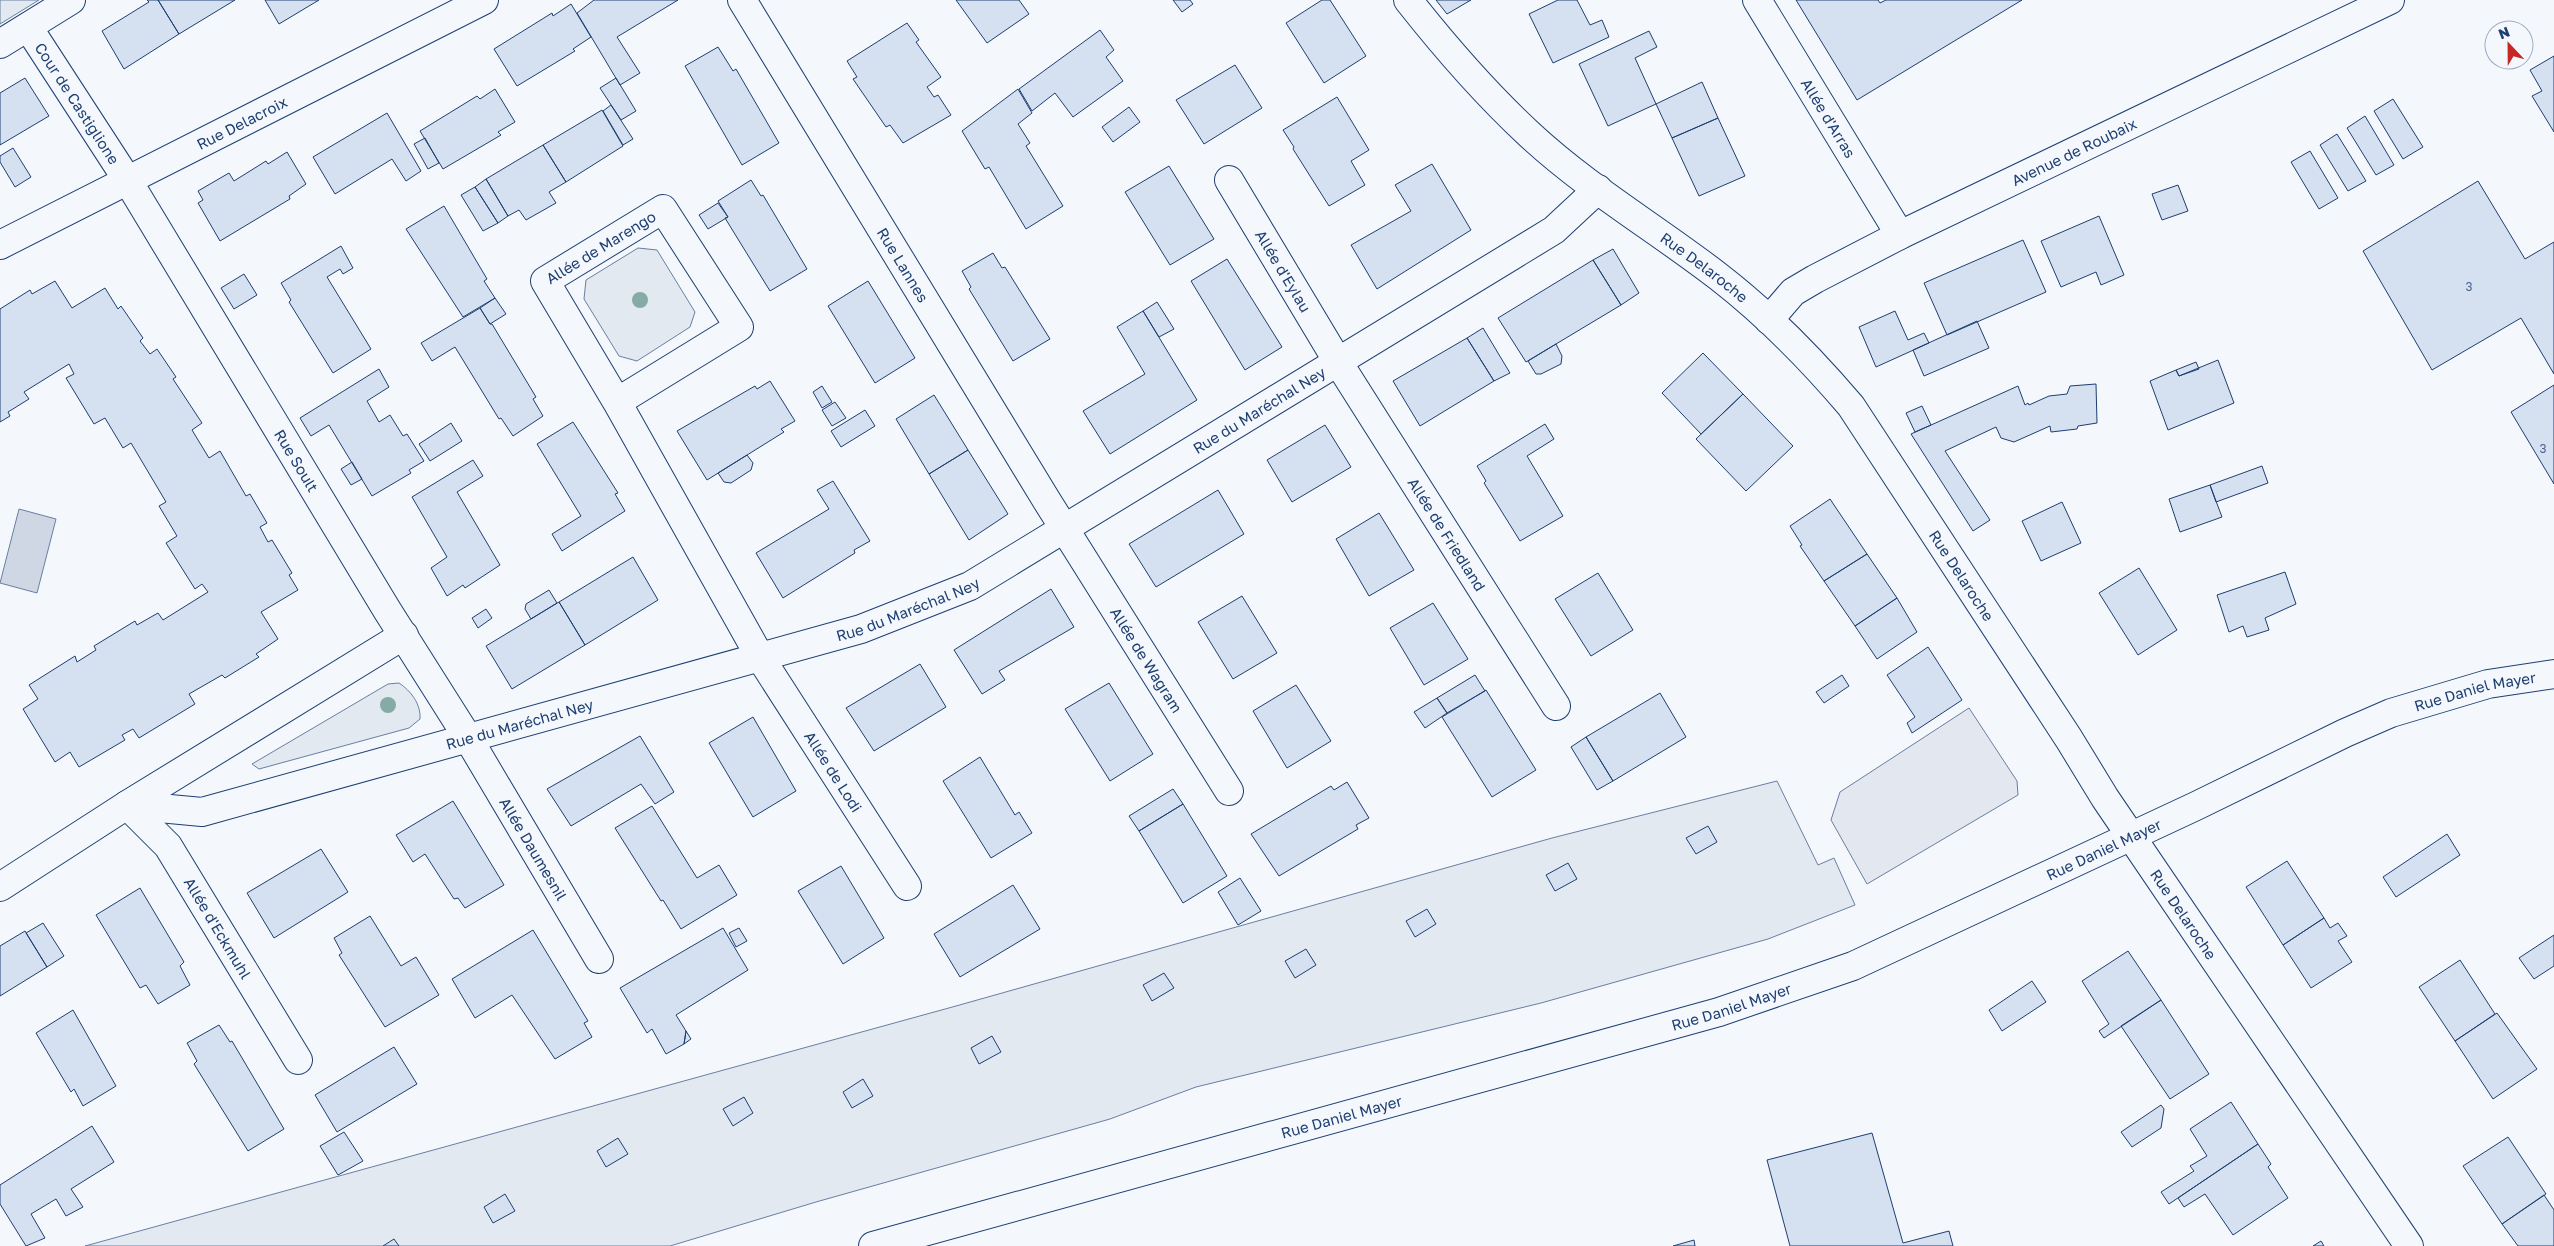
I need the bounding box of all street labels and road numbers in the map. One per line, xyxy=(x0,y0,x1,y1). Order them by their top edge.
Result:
street label: Cour de Castiglione xyxy=(32,39,124,168)
street label: Allée d'Arras xyxy=(1798,75,1860,161)
street label: Rue Delacroix xyxy=(193,92,290,153)
street label: Avenue de Roubaix xyxy=(2008,114,2139,189)
street label: Allée de Marengo xyxy=(542,207,659,287)
street label: Rue Lannes xyxy=(874,224,933,305)
street label: Allée d'Eylau xyxy=(1252,227,1315,315)
street label: Rue Delaroche xyxy=(1657,228,1752,306)
street label: Rue du Maréchal Ney xyxy=(1189,362,1329,457)
street label: Rue Soult xyxy=(271,426,322,495)
street label: Allée de Friedland xyxy=(1405,474,1490,594)
street label: Rue Delaroche xyxy=(1926,527,1998,624)
street label: Rue du Maréchal Ney xyxy=(834,573,983,644)
street label: Allée de Wagram xyxy=(1107,604,1186,716)
street label: Rue Daniel Mayer xyxy=(2412,668,2537,715)
street label: Rue du Maréchal Ney xyxy=(444,695,596,753)
street label: Allée de Lodi xyxy=(801,728,866,815)
street label: Allée Daumesnil xyxy=(496,794,571,904)
street label: Rue Daniel Mayer xyxy=(2043,814,2164,884)
street label: Rue Delaroche xyxy=(2147,866,2221,963)
street label: Allée d'Eckmuhl xyxy=(181,874,255,982)
street label: Rue Daniel Mayer xyxy=(1669,979,1794,1034)
street label: Rue Daniel Mayer xyxy=(1279,1091,1404,1142)

